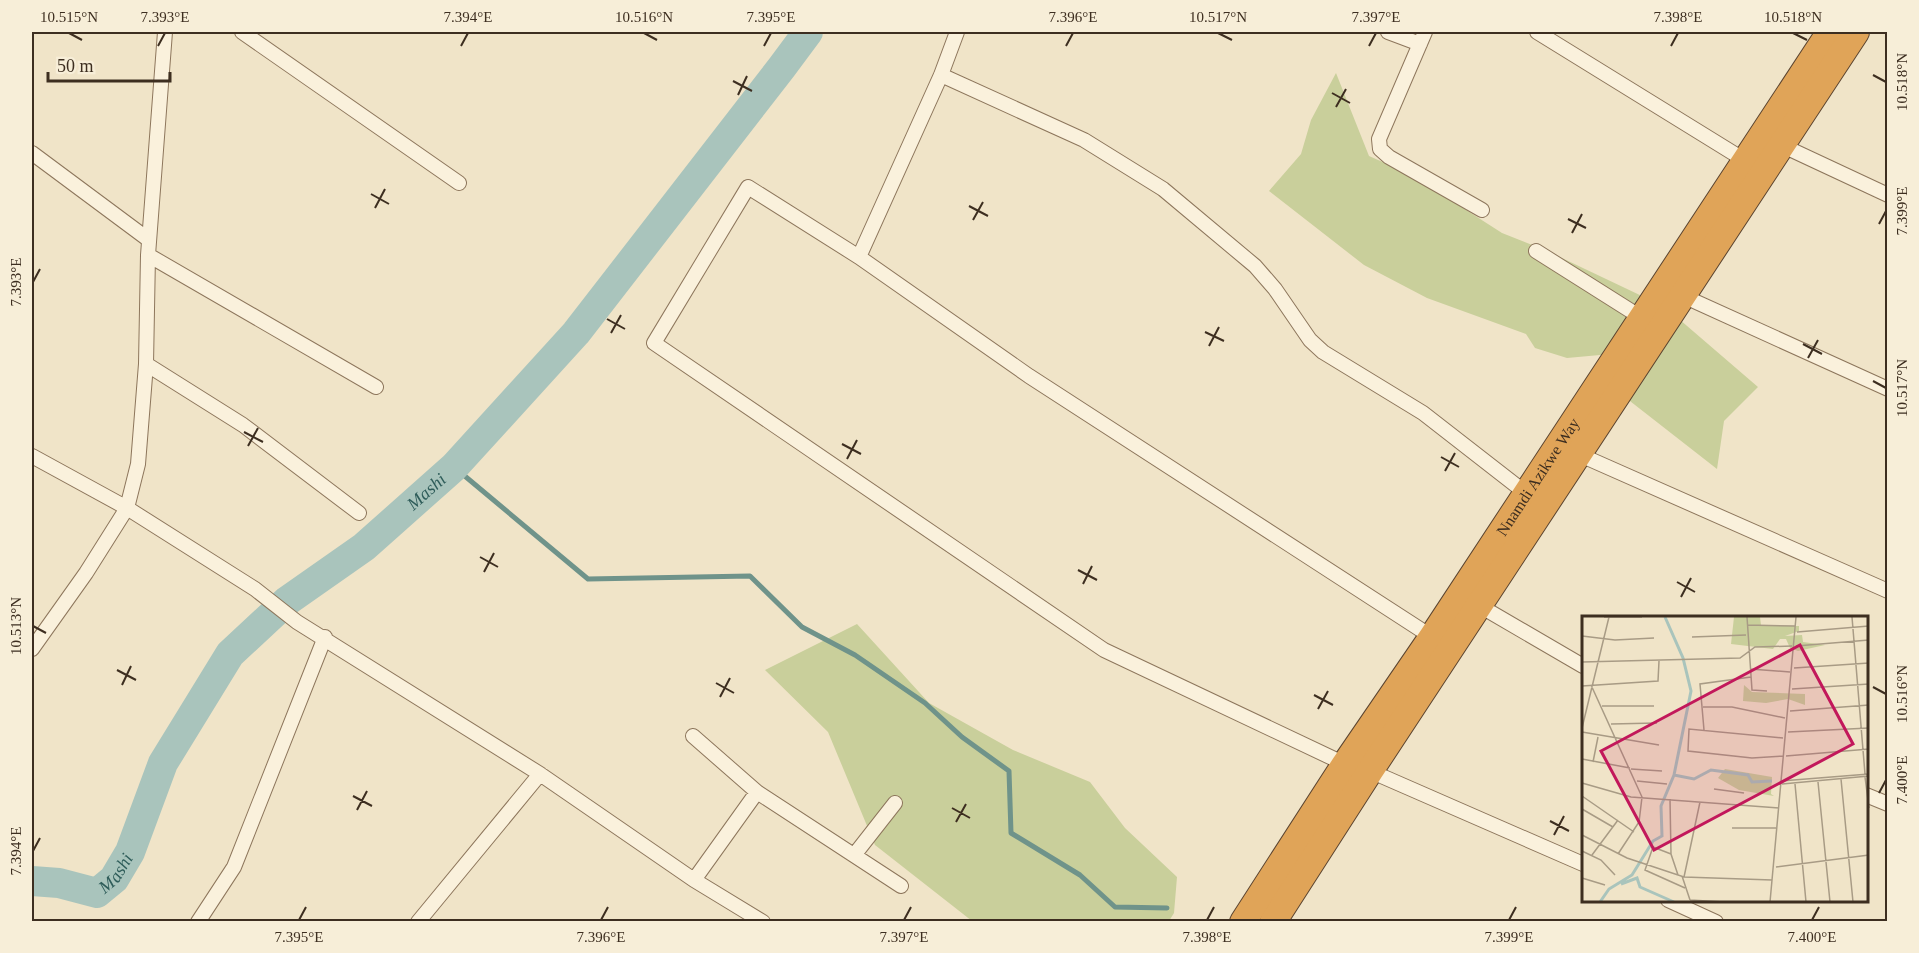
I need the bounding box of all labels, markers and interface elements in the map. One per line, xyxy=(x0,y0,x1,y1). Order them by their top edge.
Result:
text: 10.515°N xyxy=(40,9,98,25)
text: 7.393°E xyxy=(141,9,189,25)
text: 7.394°E xyxy=(444,9,492,25)
text: 10.516°N xyxy=(615,9,673,25)
text: 7.395°E xyxy=(747,9,795,25)
text: 7.396°E xyxy=(1049,9,1097,25)
text: 10.517°N xyxy=(1189,9,1247,25)
text: 7.397°E xyxy=(1352,9,1400,25)
text: 7.398°E xyxy=(1654,9,1702,25)
text: 10.518°N xyxy=(1764,9,1822,25)
scale bar xyxy=(48,45,170,83)
text: 10.518°N xyxy=(1894,53,1910,111)
text: 50 m xyxy=(57,56,94,76)
text: 7.399°E xyxy=(1894,187,1910,235)
text: 7.393°E xyxy=(8,258,24,306)
text: 10.517°N xyxy=(1894,359,1910,417)
street label: Nnamdi Azikwe Way xyxy=(1493,415,1583,539)
water label: Mashi xyxy=(402,469,450,515)
text: 10.513°N xyxy=(8,597,24,655)
inset map xyxy=(1582,616,1868,902)
text: 10.516°N xyxy=(1894,665,1910,723)
text: 7.400°E xyxy=(1894,756,1910,804)
text: 7.394°E xyxy=(8,827,24,875)
water label: Mashi xyxy=(94,850,137,898)
text: 7.395°E xyxy=(275,929,323,945)
text: 7.396°E xyxy=(577,929,625,945)
text: 7.397°E xyxy=(880,929,928,945)
text: 7.398°E xyxy=(1183,929,1231,945)
text: 7.399°E xyxy=(1485,929,1533,945)
text: 7.400°E xyxy=(1788,929,1836,945)

